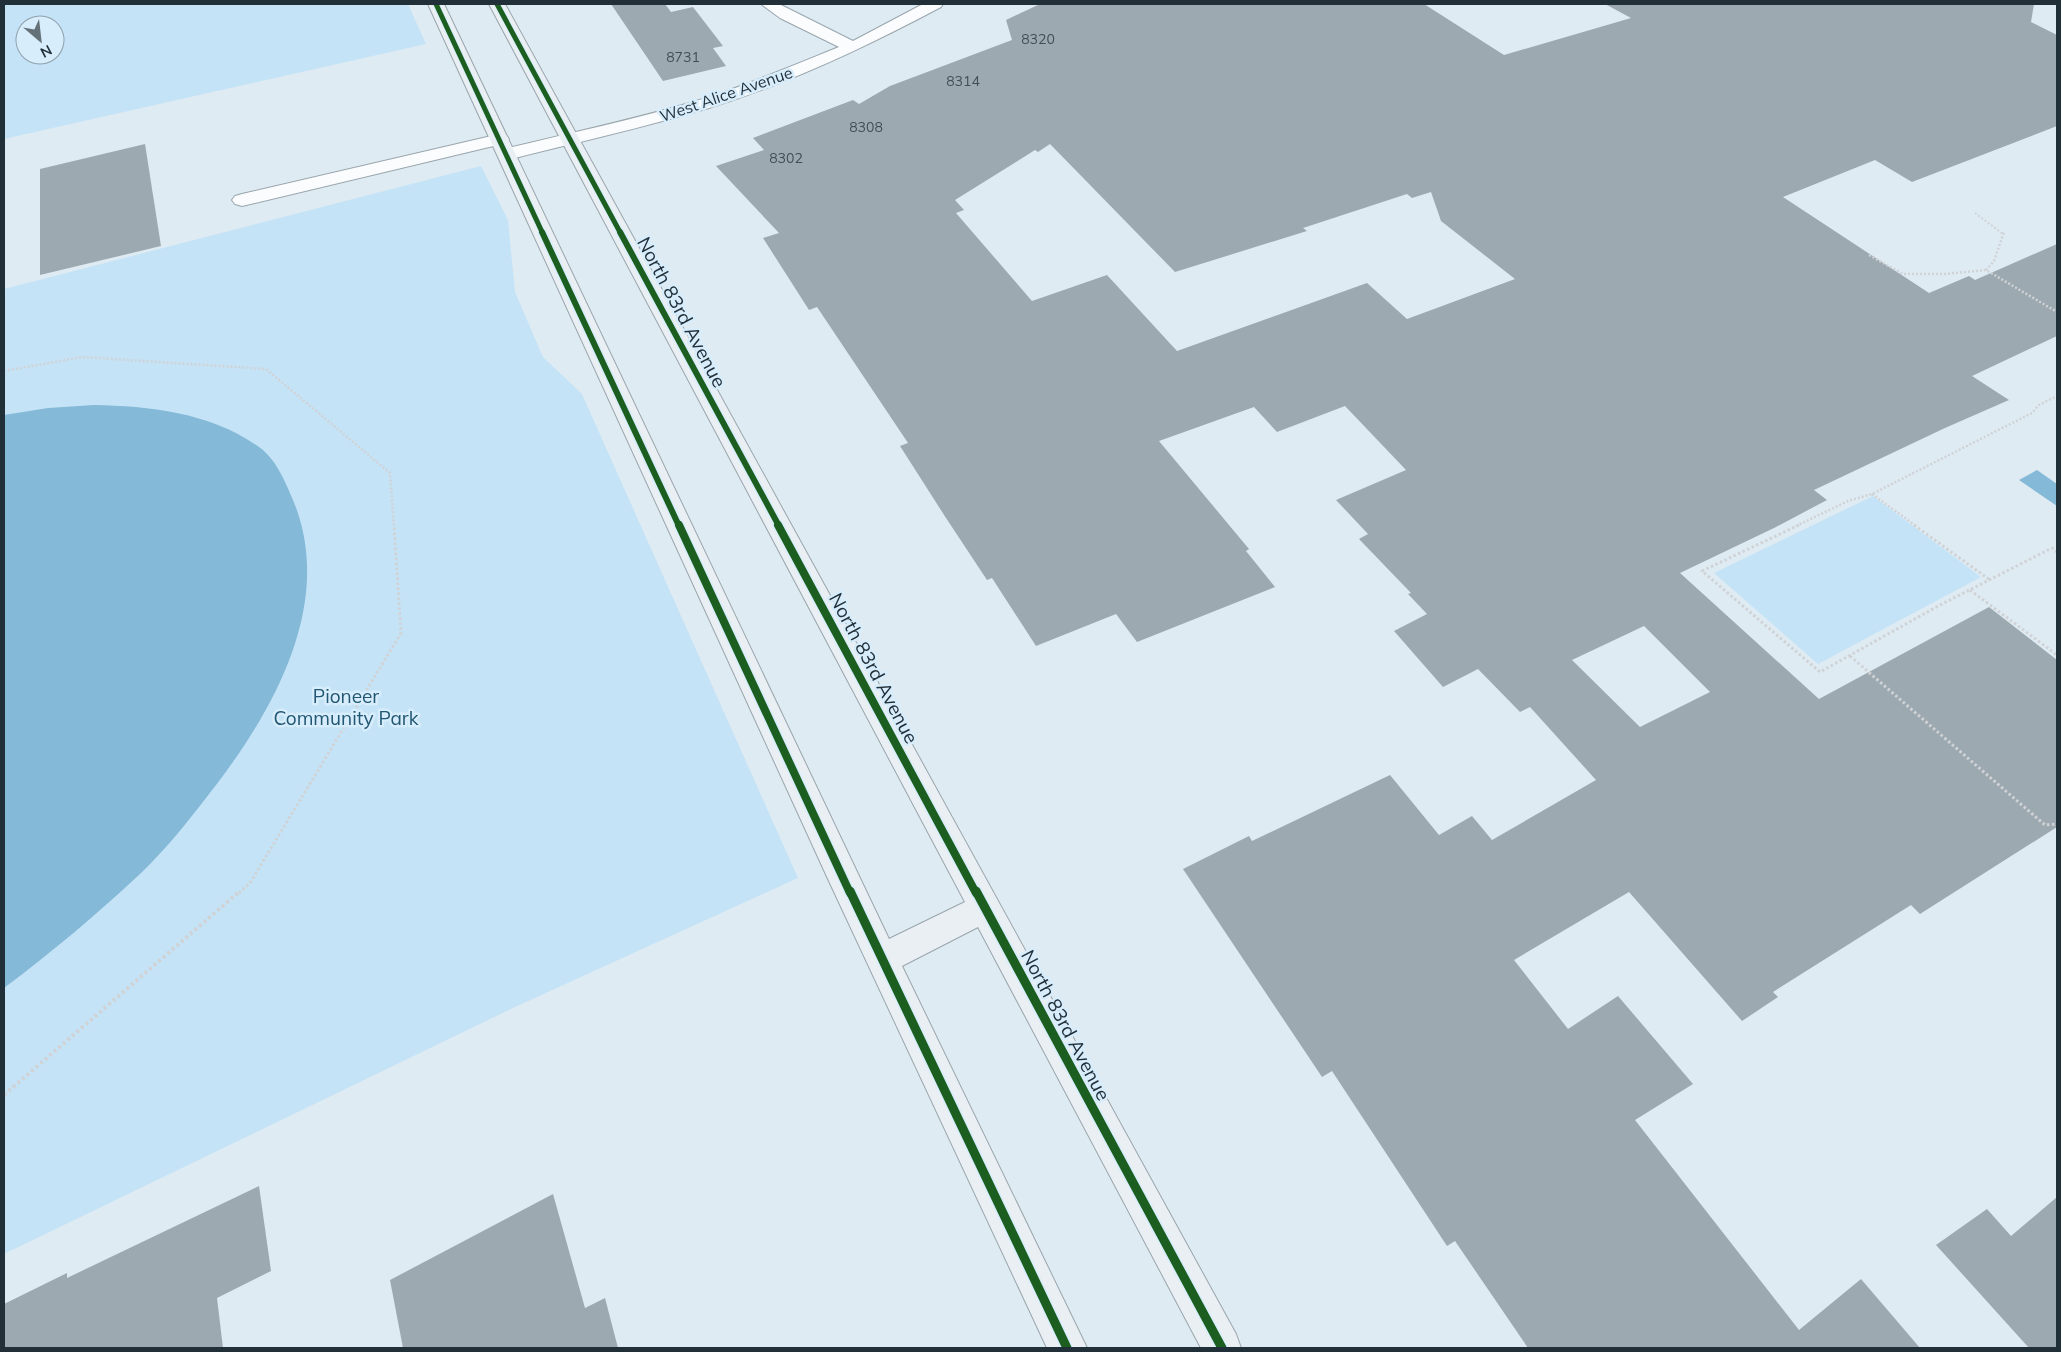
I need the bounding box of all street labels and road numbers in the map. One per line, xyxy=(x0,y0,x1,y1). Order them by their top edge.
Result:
street label: West Alice Avenue xyxy=(657,62,795,126)
street label: North 83rd Avenue xyxy=(632,233,732,391)
street label: North 83rd Avenue xyxy=(824,589,924,747)
street label: North 83rd Avenue xyxy=(1016,946,1116,1104)

